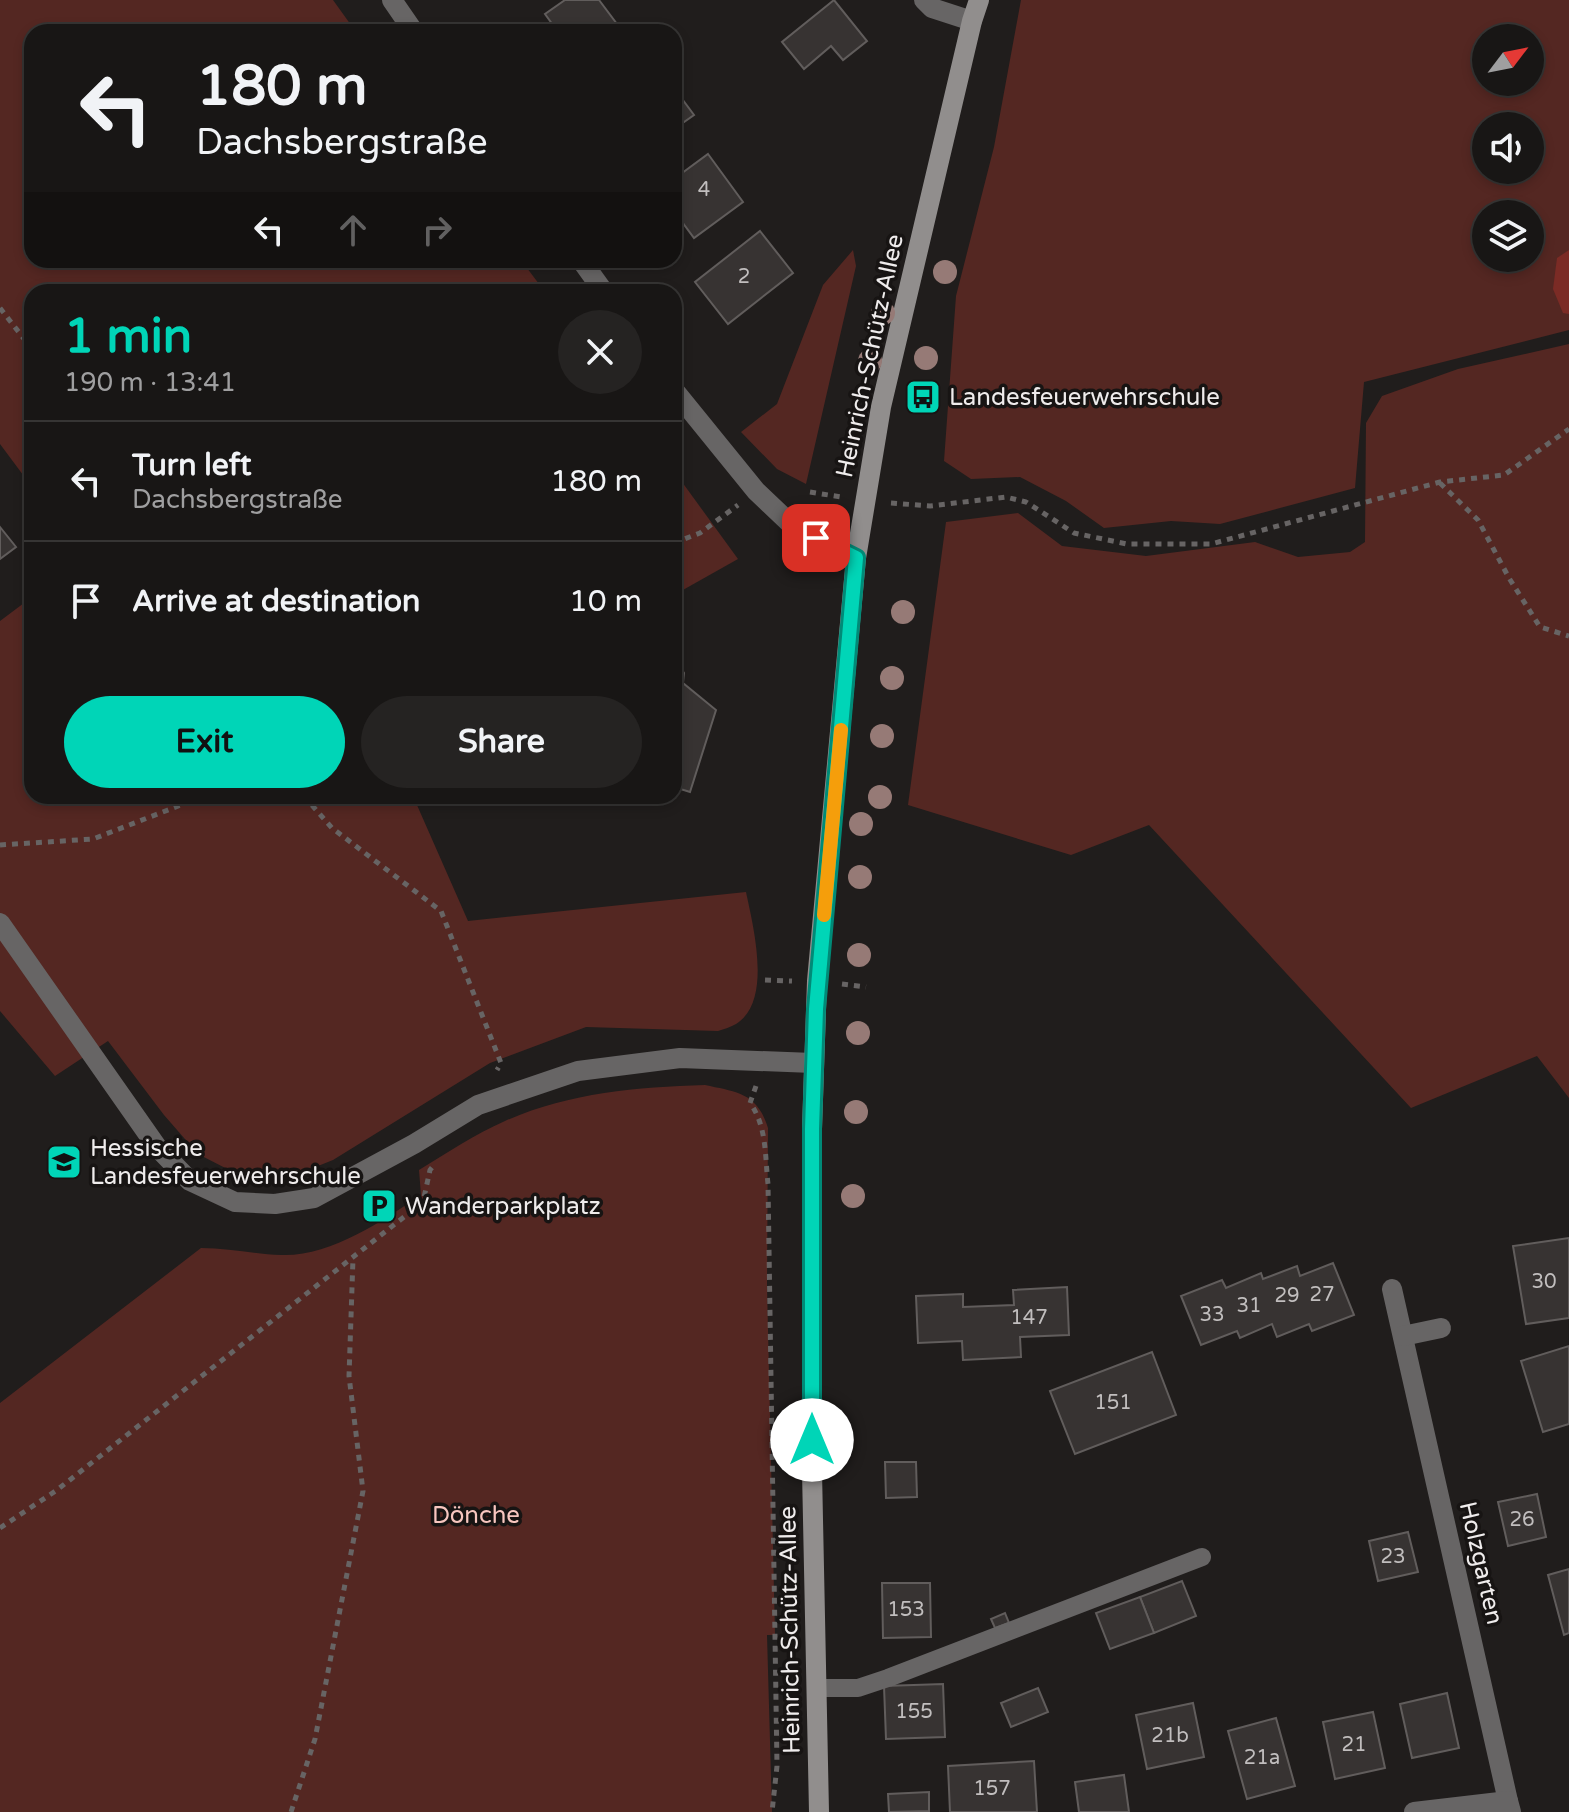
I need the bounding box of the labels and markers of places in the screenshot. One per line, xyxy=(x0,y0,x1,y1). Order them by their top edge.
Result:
bus stop icon: Landesfeuerwehrschule xyxy=(904,378,942,416)
place label: Landesfeuerwehrschule xyxy=(949,383,1220,412)
pin xyxy=(782,504,850,572)
place label: Hessische Landesfeuerwehrschule xyxy=(90,1134,361,1191)
school or university icon: Hessische Landesfeuerwehrschule xyxy=(45,1143,83,1181)
parking icon: Wanderparkplatz xyxy=(360,1187,398,1225)
place label: Wanderparkplatz xyxy=(405,1192,601,1221)

